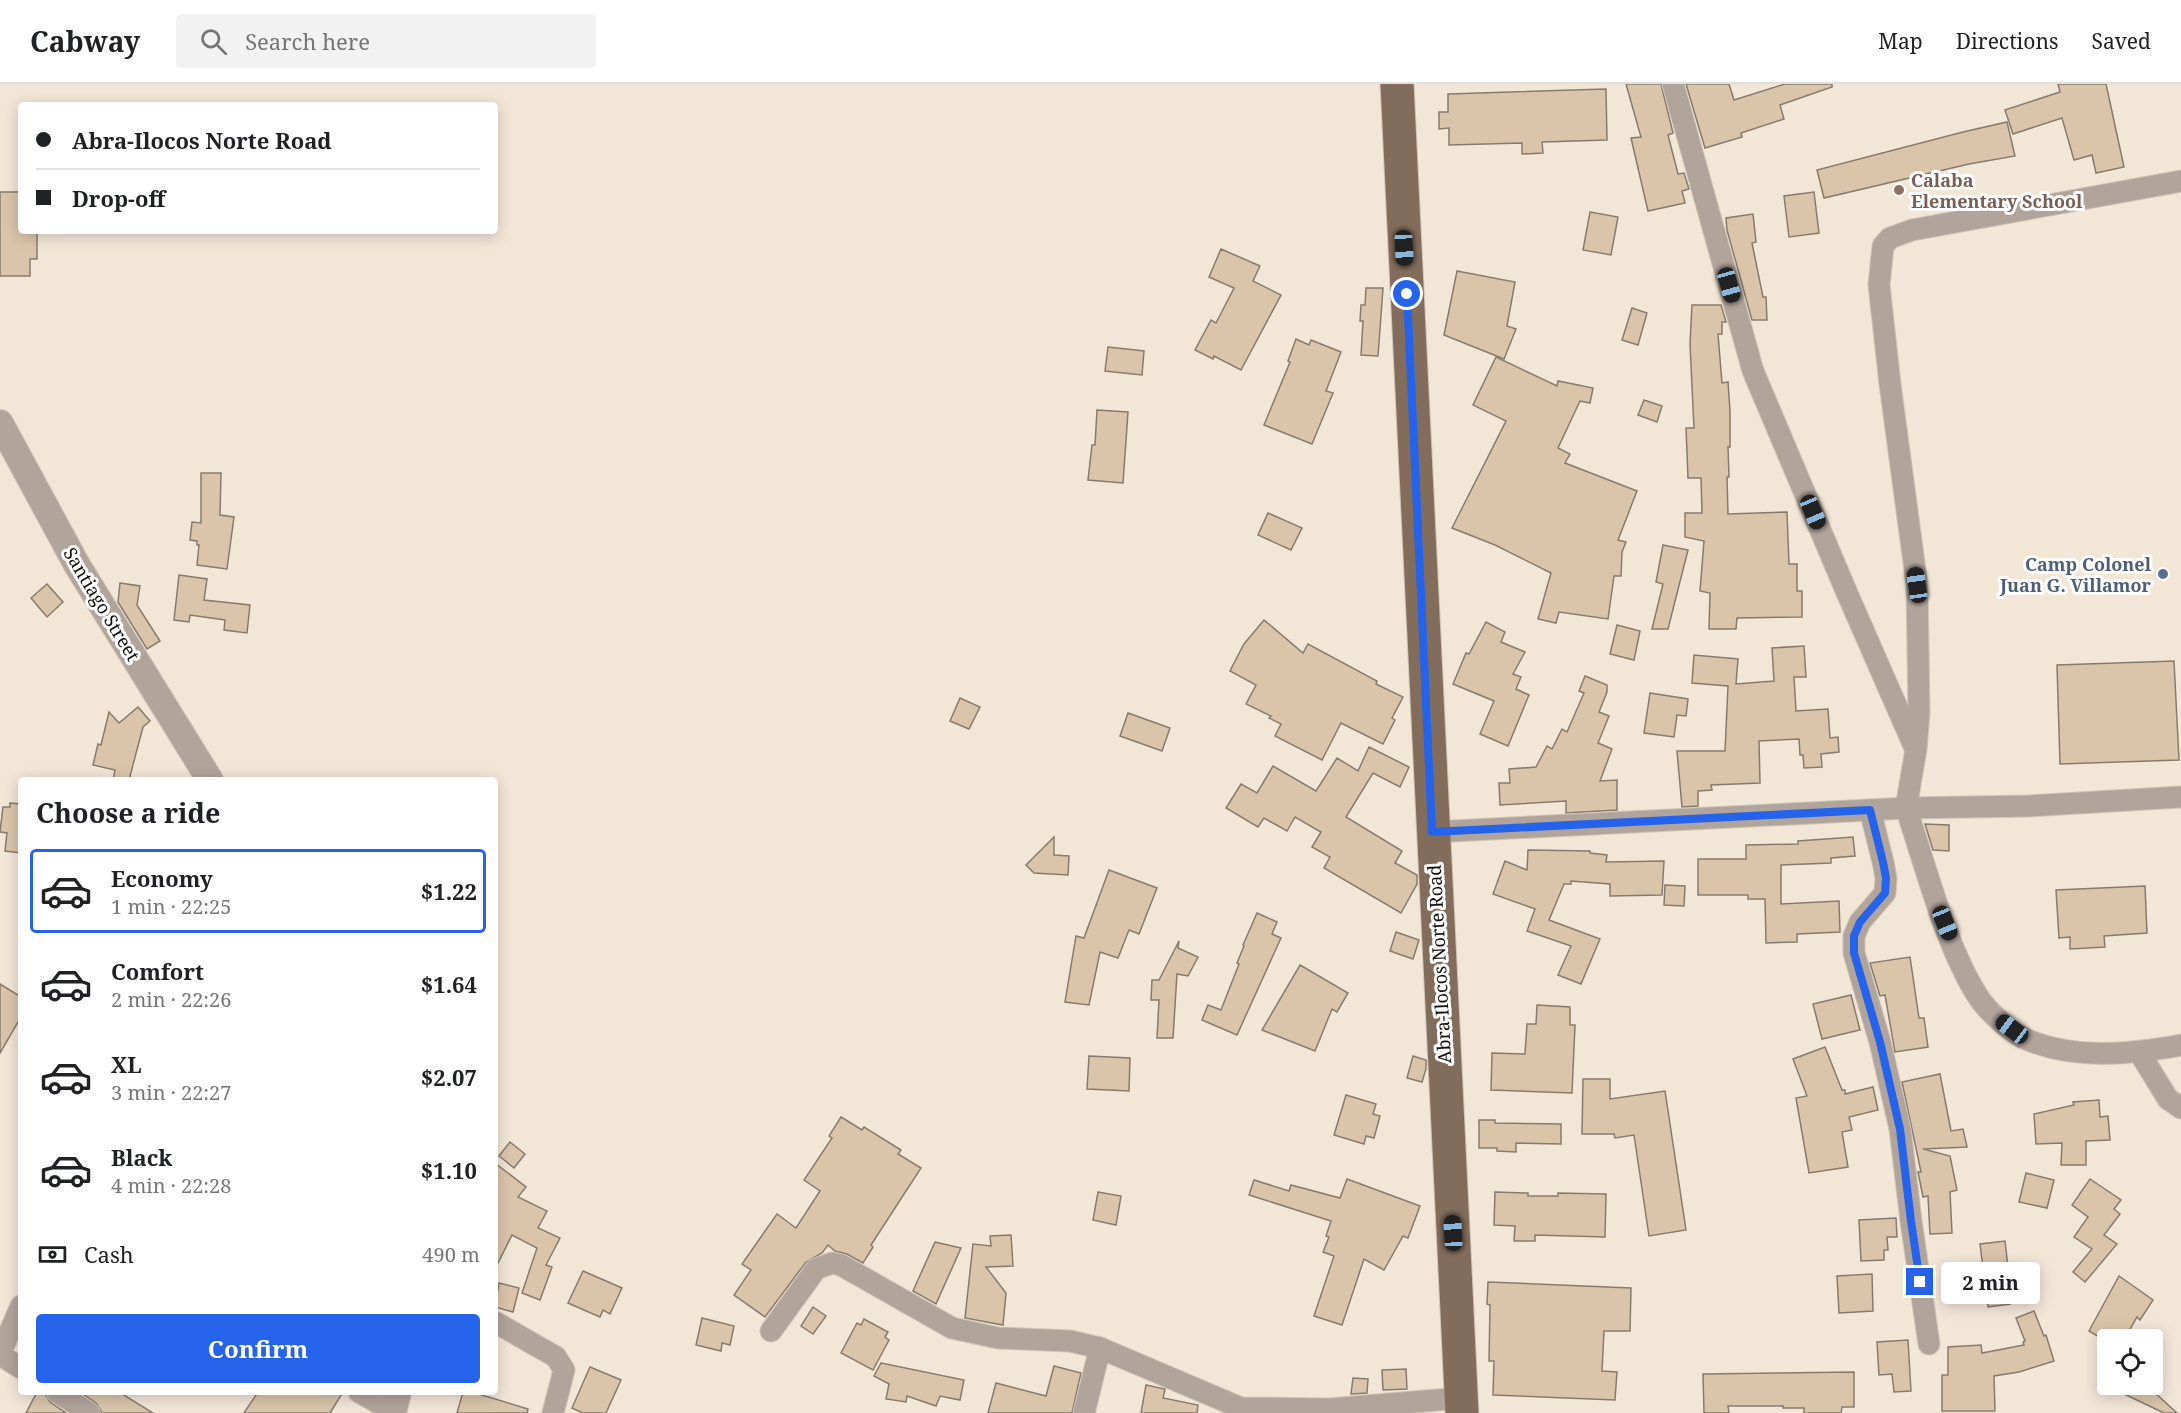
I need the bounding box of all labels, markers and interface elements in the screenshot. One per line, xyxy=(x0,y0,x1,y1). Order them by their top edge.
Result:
search box xyxy=(176,14,596,68)
text: Cabway xyxy=(30,22,140,60)
icon: search xyxy=(197,25,230,58)
text: Search here xyxy=(245,26,370,56)
text: Map xyxy=(1878,27,1923,55)
text: Directions xyxy=(1956,27,2058,55)
text: Saved xyxy=(2091,27,2151,55)
text: Abra-Ilocos Norte Road xyxy=(72,125,332,155)
place label: Calaba Elementary School xyxy=(1911,168,2083,213)
text: Drop-off xyxy=(72,183,165,213)
marker: Calaba Elementary School xyxy=(1892,183,1906,197)
car xyxy=(1394,230,1414,266)
car xyxy=(1715,265,1743,305)
route start xyxy=(1393,280,1420,307)
car xyxy=(1798,492,1828,532)
street label: Santiago Street xyxy=(59,543,145,665)
place label: Camp Colonel Juan G. Villamor xyxy=(1999,552,2152,597)
car xyxy=(1906,566,1928,604)
marker: Camp Colonel Juan G. Villamor xyxy=(2156,567,2170,581)
text: Choose a ride xyxy=(36,794,221,831)
text: Economy xyxy=(111,863,213,893)
icon: car xyxy=(39,864,93,918)
street label: Abra-Ilocos Norte Road xyxy=(1422,864,1456,1064)
text: $1.22 xyxy=(421,876,477,906)
text: 1 min · 22:25 xyxy=(111,893,231,920)
car xyxy=(1930,903,1960,943)
text: Comfort xyxy=(111,956,204,986)
icon: car xyxy=(39,957,93,1011)
text: $1.64 xyxy=(421,969,477,999)
text: 2 min · 22:26 xyxy=(111,986,231,1013)
car xyxy=(1992,1011,2032,1047)
text: XL xyxy=(111,1049,142,1079)
icon: car xyxy=(39,1050,93,1104)
text: $2.07 xyxy=(421,1062,477,1092)
text: 3 min · 22:27 xyxy=(111,1079,231,1106)
text: Black xyxy=(111,1142,172,1172)
icon: car xyxy=(39,1143,93,1197)
text: $1.10 xyxy=(421,1155,477,1185)
text: 4 min · 22:28 xyxy=(111,1172,231,1199)
car xyxy=(1443,1215,1463,1251)
icon: cash xyxy=(36,1238,69,1271)
text: Cash xyxy=(84,1239,134,1269)
text: 490 m xyxy=(422,1241,480,1268)
callout: 2 min xyxy=(1941,1261,2040,1303)
route end xyxy=(1906,1268,1933,1295)
text: 2 min xyxy=(1962,1269,2019,1296)
button: Confirm xyxy=(36,1314,480,1383)
map controls xyxy=(2097,1329,2163,1395)
button: locate xyxy=(2097,1329,2163,1395)

